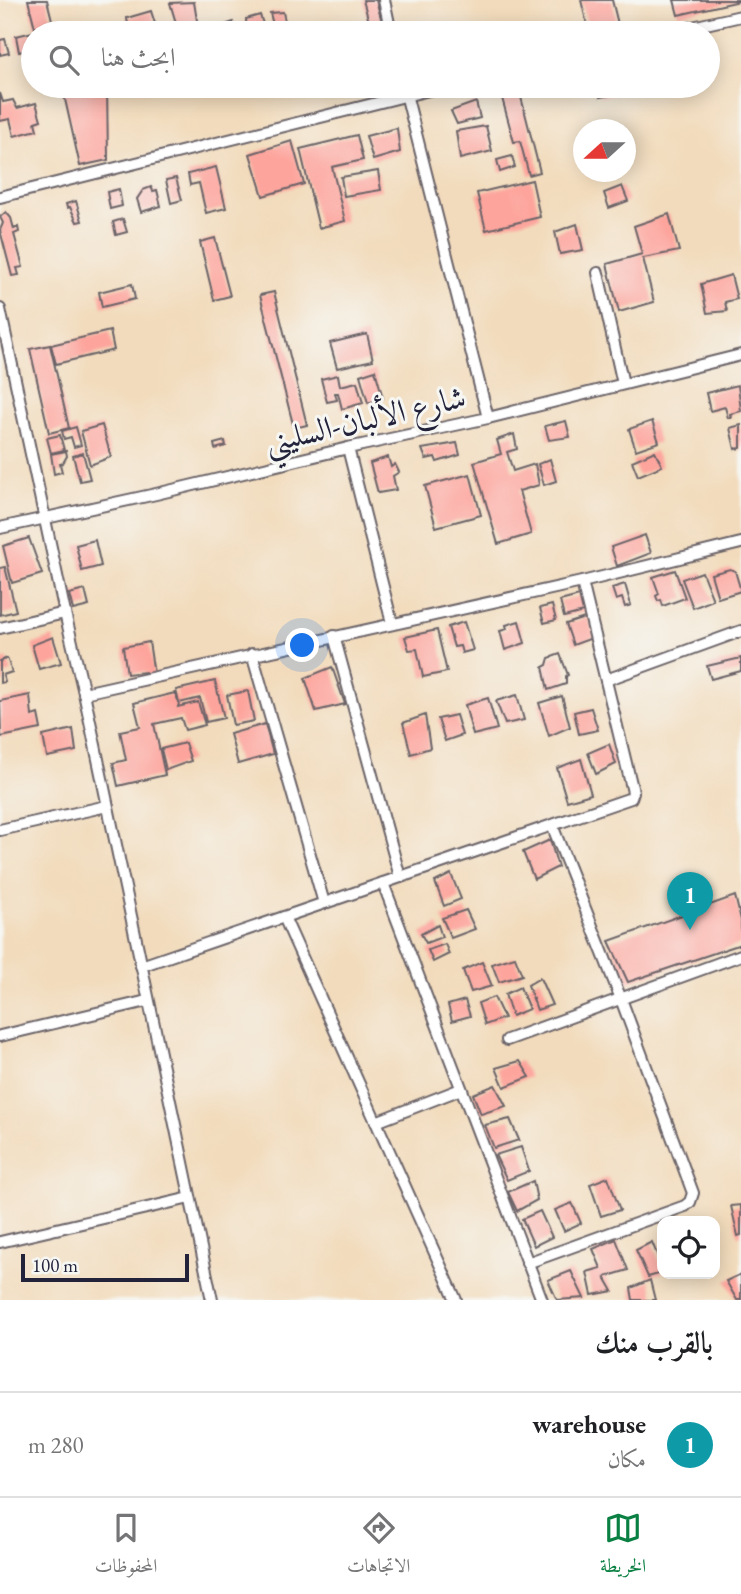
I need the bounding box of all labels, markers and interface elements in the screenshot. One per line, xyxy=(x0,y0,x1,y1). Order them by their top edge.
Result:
search box xyxy=(21,21,720,98)
text: ابحث هنا xyxy=(101,40,176,74)
icon: search xyxy=(45,41,83,79)
north arrow xyxy=(573,119,636,182)
street label: شارع الألبان-السليني xyxy=(260,374,472,471)
your location xyxy=(285,628,319,662)
pin: 1 xyxy=(667,872,713,930)
map controls xyxy=(657,1216,720,1279)
button: locate xyxy=(657,1216,720,1279)
scale bar xyxy=(21,1251,189,1283)
text: 100 m xyxy=(32,1253,78,1278)
text: بالقرب منك xyxy=(595,1323,713,1362)
text: warehouse xyxy=(532,1407,646,1441)
text: 280 m xyxy=(28,1430,84,1460)
text: 1 xyxy=(684,1430,696,1460)
text: مكان xyxy=(607,1444,646,1474)
tab: المحفوظات xyxy=(95,1509,157,1584)
tab: الاتجاهات xyxy=(347,1509,410,1584)
tab: الخريطة xyxy=(600,1509,646,1584)

